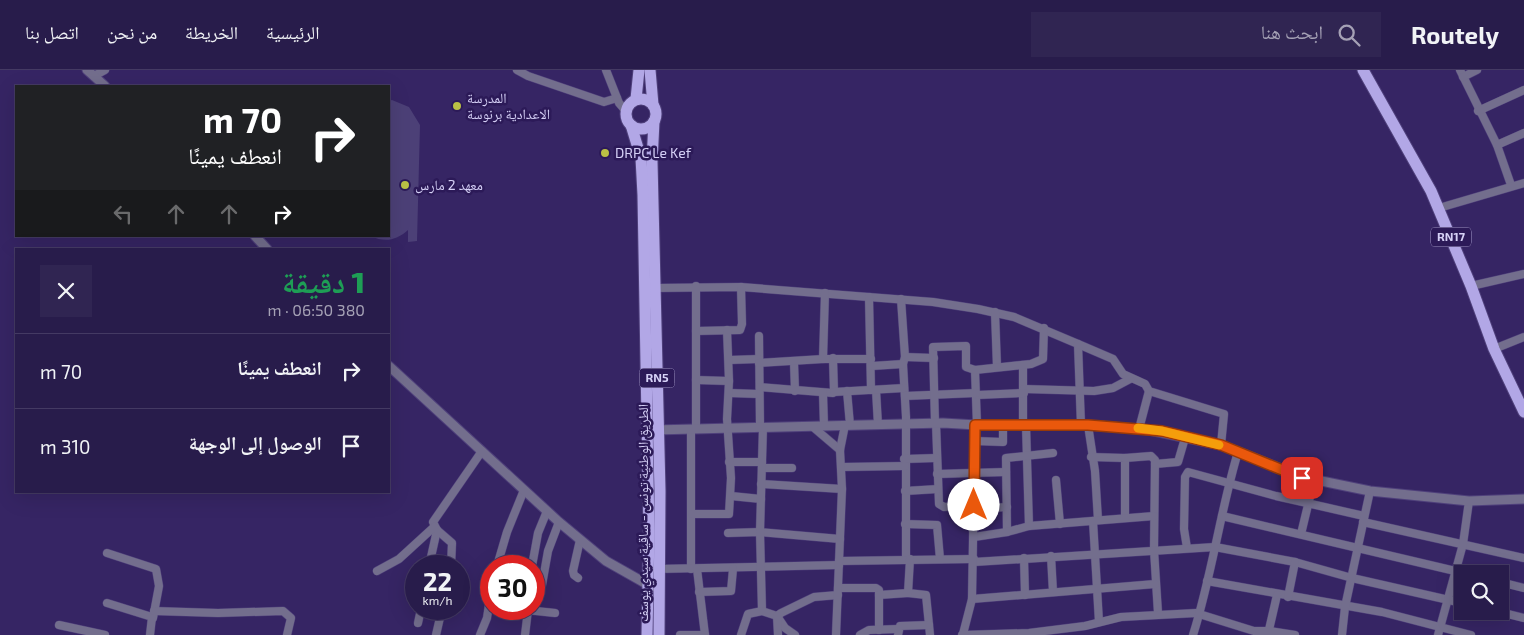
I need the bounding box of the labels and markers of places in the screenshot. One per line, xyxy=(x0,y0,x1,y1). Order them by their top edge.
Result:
place label: المدرسة الاعدادية برنوسة xyxy=(467,89,550,123)
marker: المدرسة الاعدادية برنوسة xyxy=(451,100,463,112)
place label: DRPC Le Kef xyxy=(615,144,692,161)
marker: DRPC Le Kef xyxy=(599,147,611,159)
place label: معهد 2 مارس xyxy=(415,176,483,194)
marker: معهد 2 مارس xyxy=(399,179,411,191)
pin xyxy=(1281,457,1323,499)

